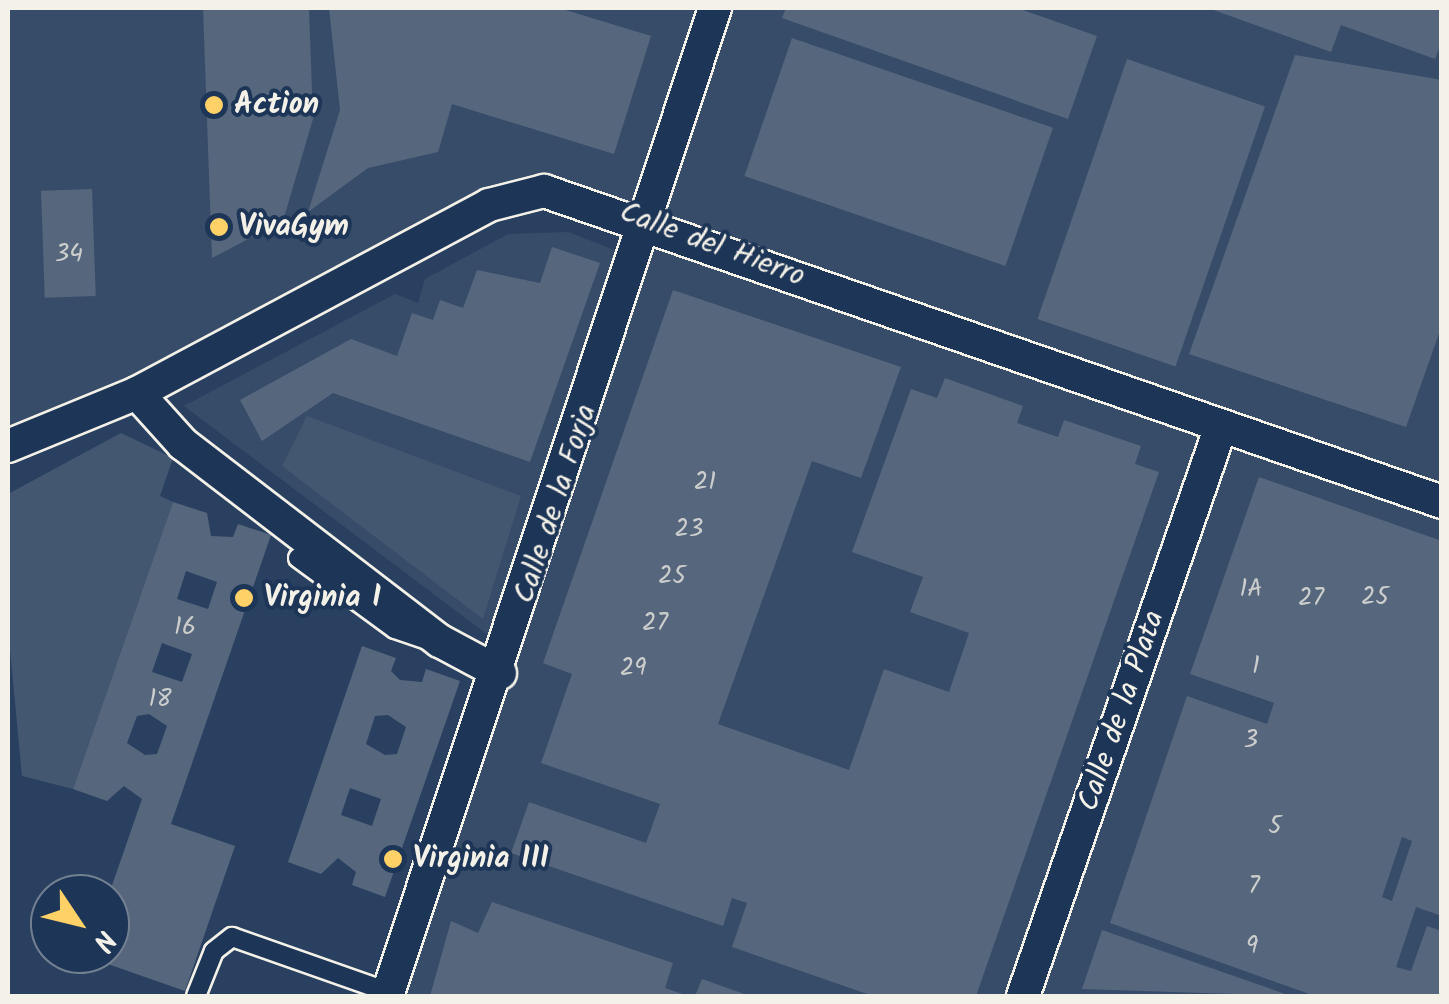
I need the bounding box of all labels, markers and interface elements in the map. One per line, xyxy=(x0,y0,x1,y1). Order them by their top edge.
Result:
place label: Action xyxy=(234,87,319,123)
marker: Action xyxy=(203,94,225,116)
street label: Calle del Hierro xyxy=(615,195,809,295)
place label: VivaGym xyxy=(239,209,349,245)
marker: VivaGym xyxy=(208,216,230,238)
house number: 34 xyxy=(55,239,83,269)
street label: Calle de la Forja xyxy=(507,400,605,608)
house number: 21 xyxy=(694,467,716,497)
house number: 23 xyxy=(675,514,703,544)
house number: 25 xyxy=(658,561,686,591)
house number: 1A xyxy=(1239,574,1263,604)
place label: Virginia I xyxy=(264,580,381,616)
house number: 25 xyxy=(1361,582,1389,612)
house number: 27 xyxy=(1298,583,1324,613)
marker: Virginia I xyxy=(233,587,255,609)
street label: Calle de la Plata xyxy=(1071,606,1173,816)
house number: 27 xyxy=(642,608,668,638)
house number: 16 xyxy=(174,612,196,642)
house number: 1 xyxy=(1252,651,1260,681)
house number: 29 xyxy=(620,653,646,683)
house number: 18 xyxy=(149,684,171,714)
house number: 3 xyxy=(1244,725,1258,755)
house number: 5 xyxy=(1268,811,1282,841)
place label: Virginia III xyxy=(413,841,549,877)
marker: Virginia III xyxy=(382,848,404,870)
house number: 7 xyxy=(1248,871,1260,901)
north arrow xyxy=(30,874,130,974)
text: N xyxy=(80,920,127,960)
house number: 9 xyxy=(1246,931,1258,961)

